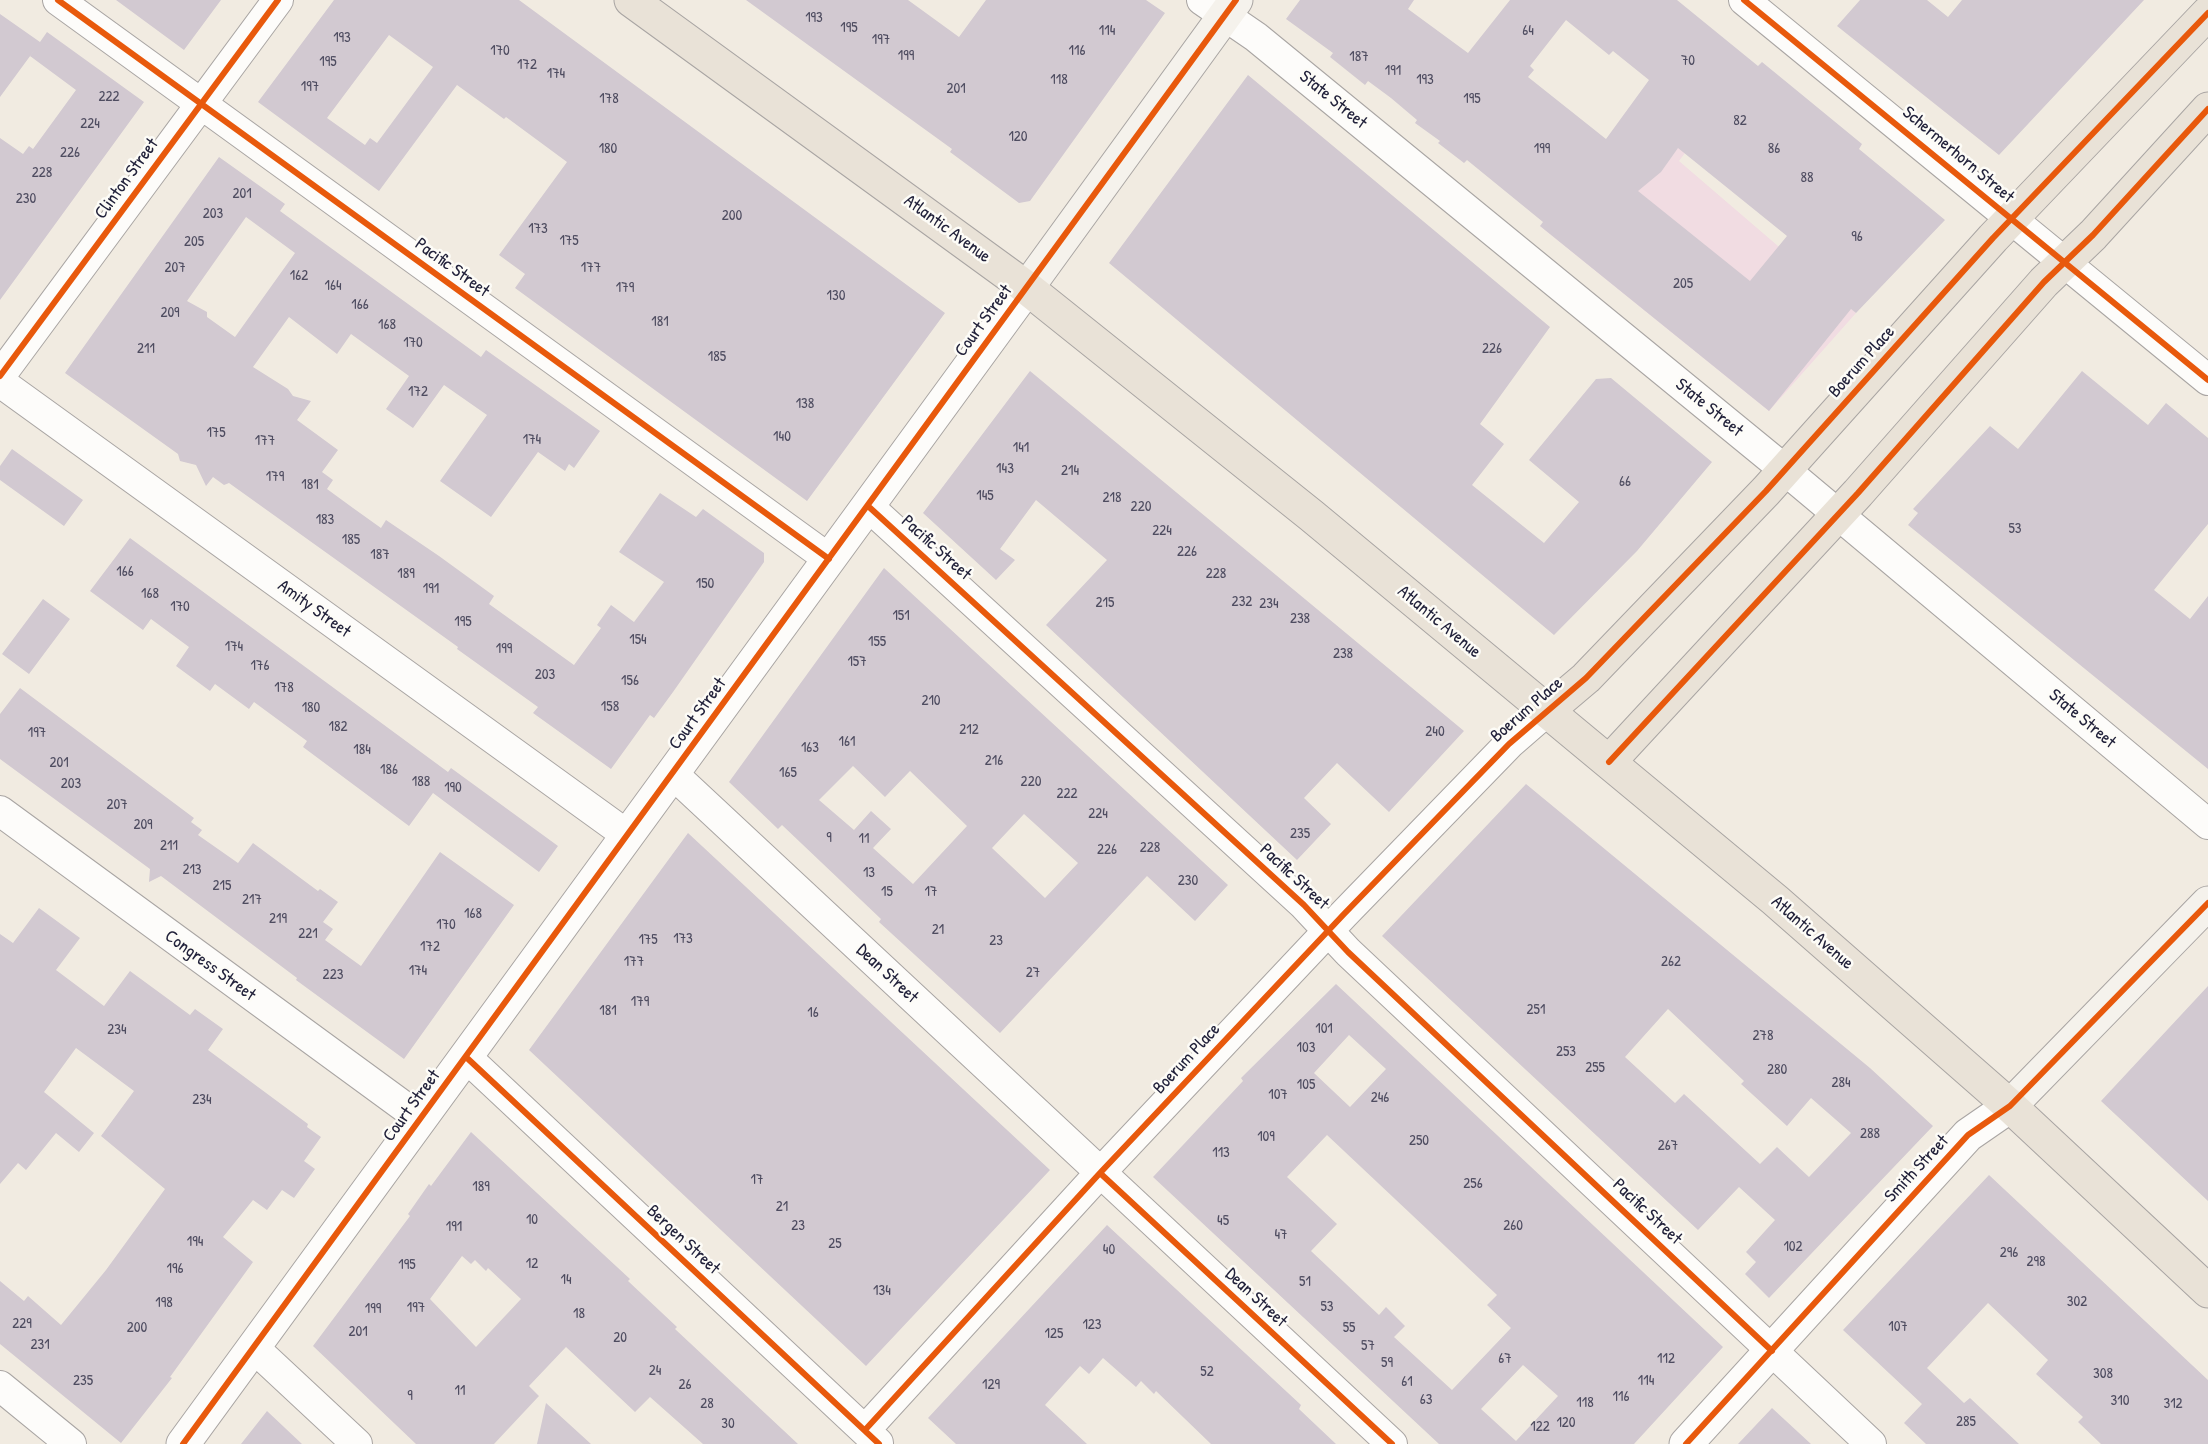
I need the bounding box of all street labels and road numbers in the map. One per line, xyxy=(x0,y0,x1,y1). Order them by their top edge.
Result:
street label: State Street xyxy=(1295,66,1371,134)
street label: Schermerhorn Street xyxy=(1898,102,2018,208)
street label: Clinton Street xyxy=(91,134,163,224)
street label: Atlantic Avenue xyxy=(899,190,995,268)
street label: Pacific Street xyxy=(410,234,494,302)
street label: Court Street xyxy=(951,281,1017,361)
street label: Boerum Place xyxy=(1824,322,1900,402)
street label: State Street xyxy=(1671,374,1747,442)
street label: Pacific Street xyxy=(896,511,976,585)
street label: Amity Street xyxy=(273,575,355,643)
street label: Atlantic Avenue xyxy=(1393,581,1485,663)
street label: Boerum Place xyxy=(1486,673,1568,747)
street label: Court Street xyxy=(665,674,731,754)
street label: State Street xyxy=(2044,685,2120,753)
street label: Pacific Street xyxy=(1255,839,1333,915)
street label: Atlantic Avenue xyxy=(1766,891,1858,975)
street label: Congress Street xyxy=(160,926,260,1006)
street label: Dean Street xyxy=(851,940,923,1008)
street label: Boerum Place xyxy=(1149,1019,1225,1099)
street label: Court Street xyxy=(379,1066,445,1146)
street label: Smith Street xyxy=(1880,1131,1954,1207)
street label: Pacific Street xyxy=(1608,1174,1686,1250)
street label: Bergen Street xyxy=(642,1201,724,1279)
street label: Dean Street xyxy=(1220,1264,1292,1332)

